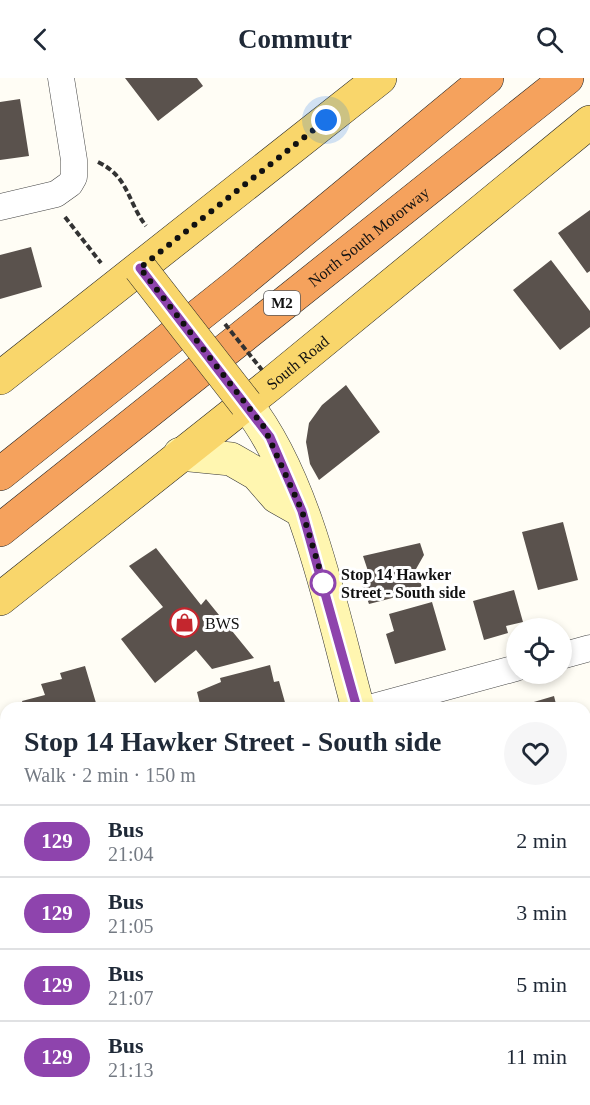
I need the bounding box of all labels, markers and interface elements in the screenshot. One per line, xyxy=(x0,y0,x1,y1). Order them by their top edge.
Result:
icon: back xyxy=(24,23,57,56)
icon: search xyxy=(533,23,566,56)
text: Commutr xyxy=(238,24,352,54)
your location xyxy=(311,105,341,135)
street label: North South Motorway xyxy=(305,184,433,290)
road number: M2 xyxy=(264,291,300,315)
street label: South Road xyxy=(263,332,332,393)
place label: Stop 14 Hawker Street - South side xyxy=(341,566,466,601)
marker: Stop 14 Hawker Street - South side xyxy=(310,570,336,596)
shop icon: BWS xyxy=(168,607,200,639)
place label: BWS xyxy=(205,615,240,632)
map controls xyxy=(506,618,572,684)
button: locate xyxy=(506,618,572,684)
button: heart xyxy=(504,722,567,785)
text: Stop 14 Hawker Street - South side xyxy=(24,726,441,757)
text: Walk · 2 min · 150 m xyxy=(24,764,196,786)
text: Bus xyxy=(108,817,143,842)
text: 2 min xyxy=(516,828,567,853)
text: 129 xyxy=(41,829,73,853)
text: 21:04 xyxy=(108,843,154,865)
text: Bus xyxy=(108,889,143,914)
text: 3 min xyxy=(516,900,567,925)
text: 129 xyxy=(41,901,73,925)
text: 21:05 xyxy=(108,915,154,937)
text: Bus xyxy=(108,961,143,986)
text: 5 min xyxy=(516,972,567,997)
text: 129 xyxy=(41,973,73,997)
text: 21:07 xyxy=(108,987,154,1009)
text: Bus xyxy=(108,1033,143,1058)
text: 11 min xyxy=(506,1044,567,1069)
text: 129 xyxy=(41,1045,73,1069)
text: 21:13 xyxy=(108,1059,154,1081)

